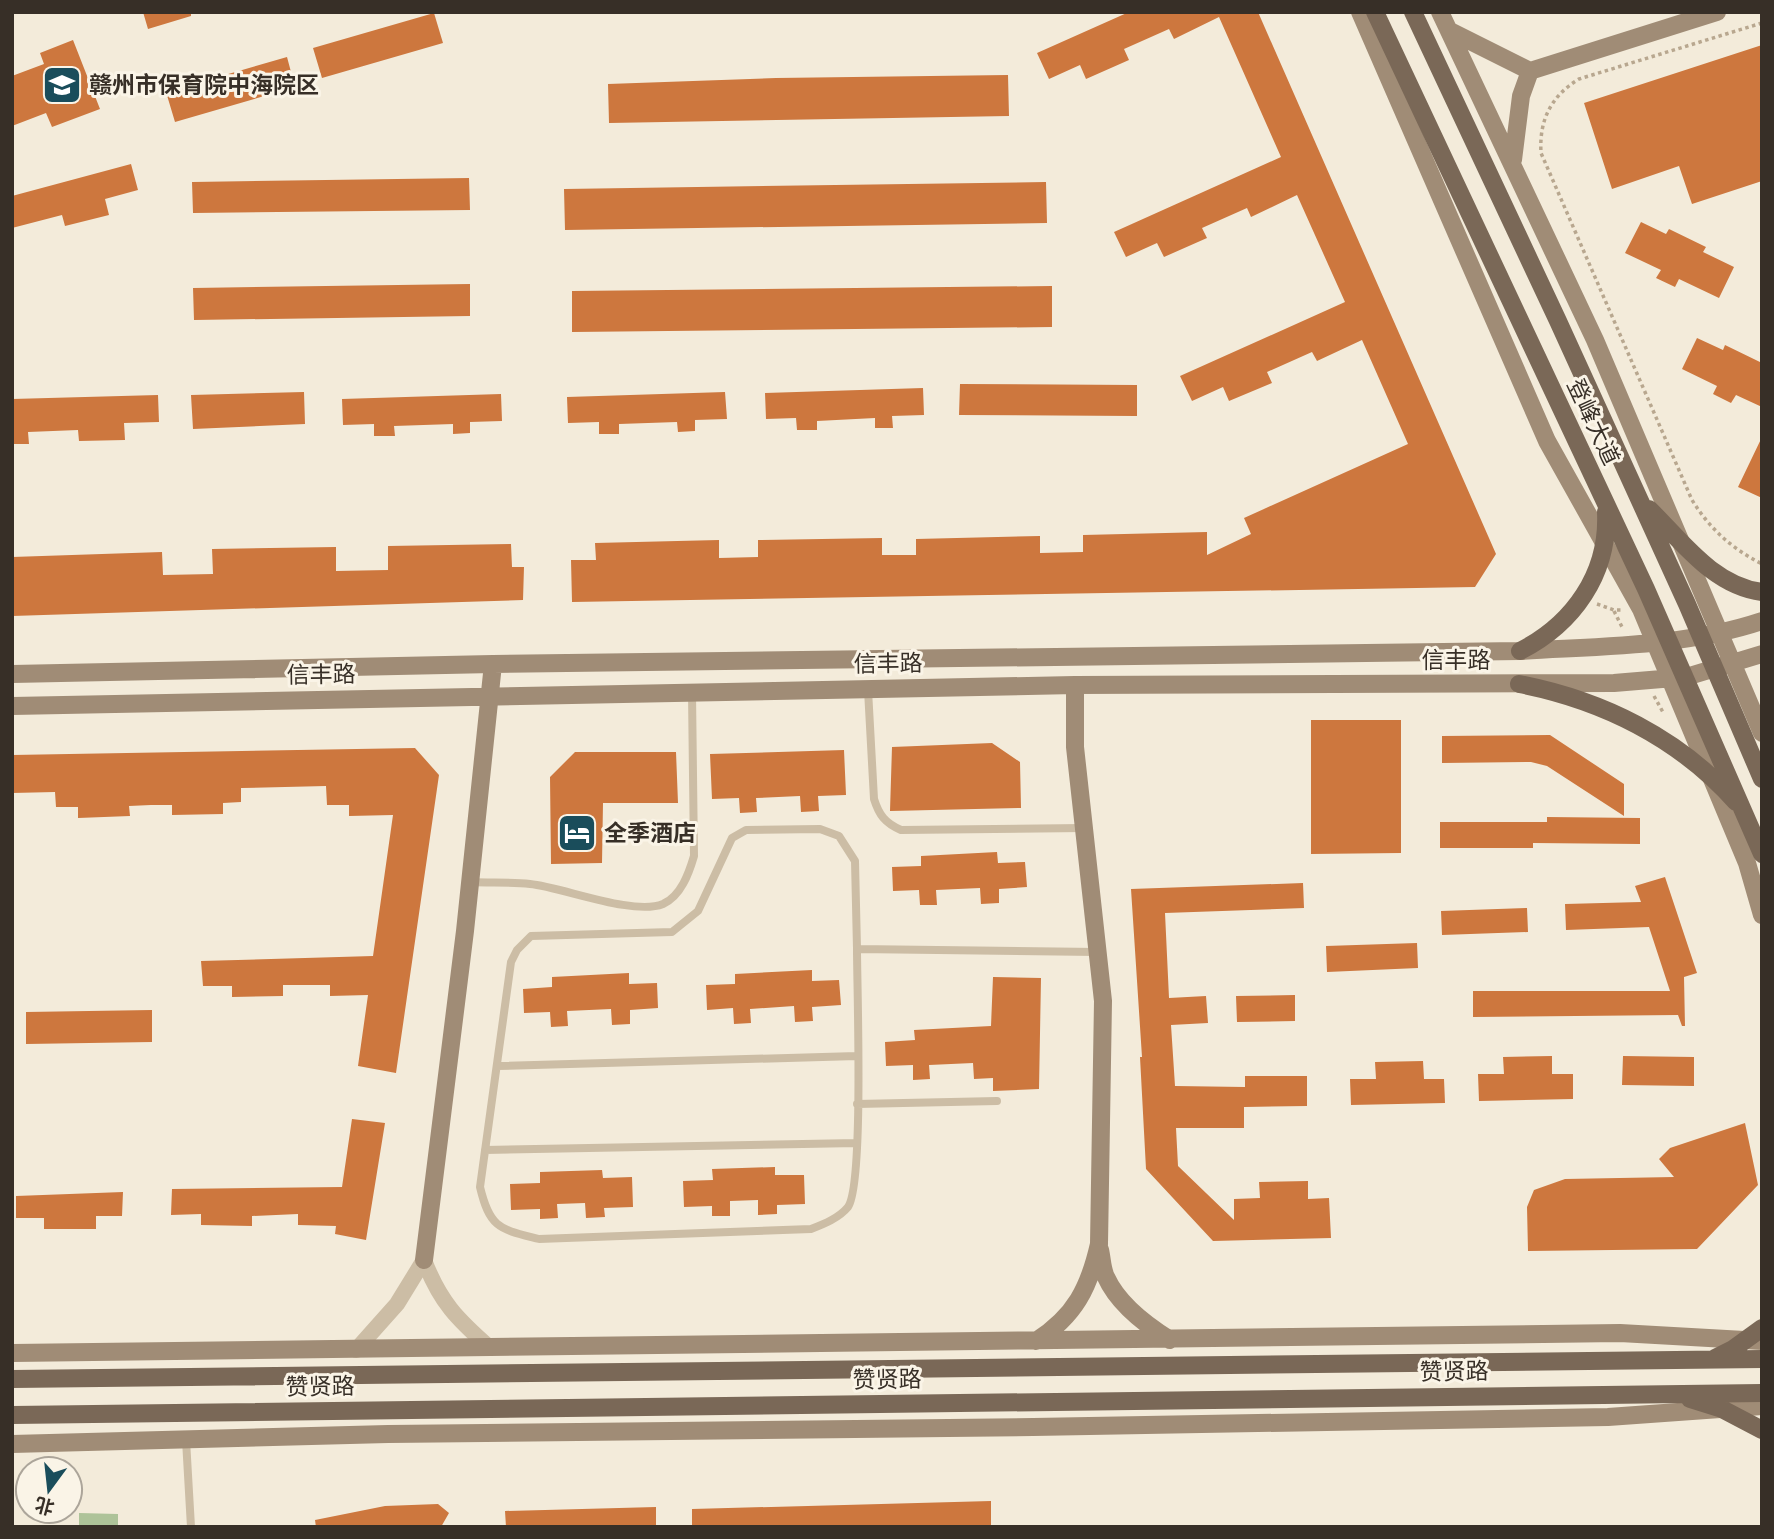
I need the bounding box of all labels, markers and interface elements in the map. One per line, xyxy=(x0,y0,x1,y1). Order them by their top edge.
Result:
school or university icon: 赣州市保育院中海院区 xyxy=(41,64,83,106)
place label: 赣州市保育院中海院区 xyxy=(89,72,319,99)
street label: 登峰大道 xyxy=(1561,375,1625,469)
street label: 信丰路 xyxy=(1422,647,1491,674)
street label: 信丰路 xyxy=(853,650,923,678)
street label: 信丰路 xyxy=(286,661,356,689)
hotel icon: 全季酒店 xyxy=(556,812,598,854)
place label: 全季酒店 xyxy=(604,820,696,847)
street label: 赞贤路 xyxy=(1419,1358,1489,1386)
street label: 赞贤路 xyxy=(852,1366,922,1394)
street label: 赞贤路 xyxy=(285,1373,355,1401)
north arrow xyxy=(14,1455,84,1525)
text: 北 xyxy=(33,1492,57,1519)

